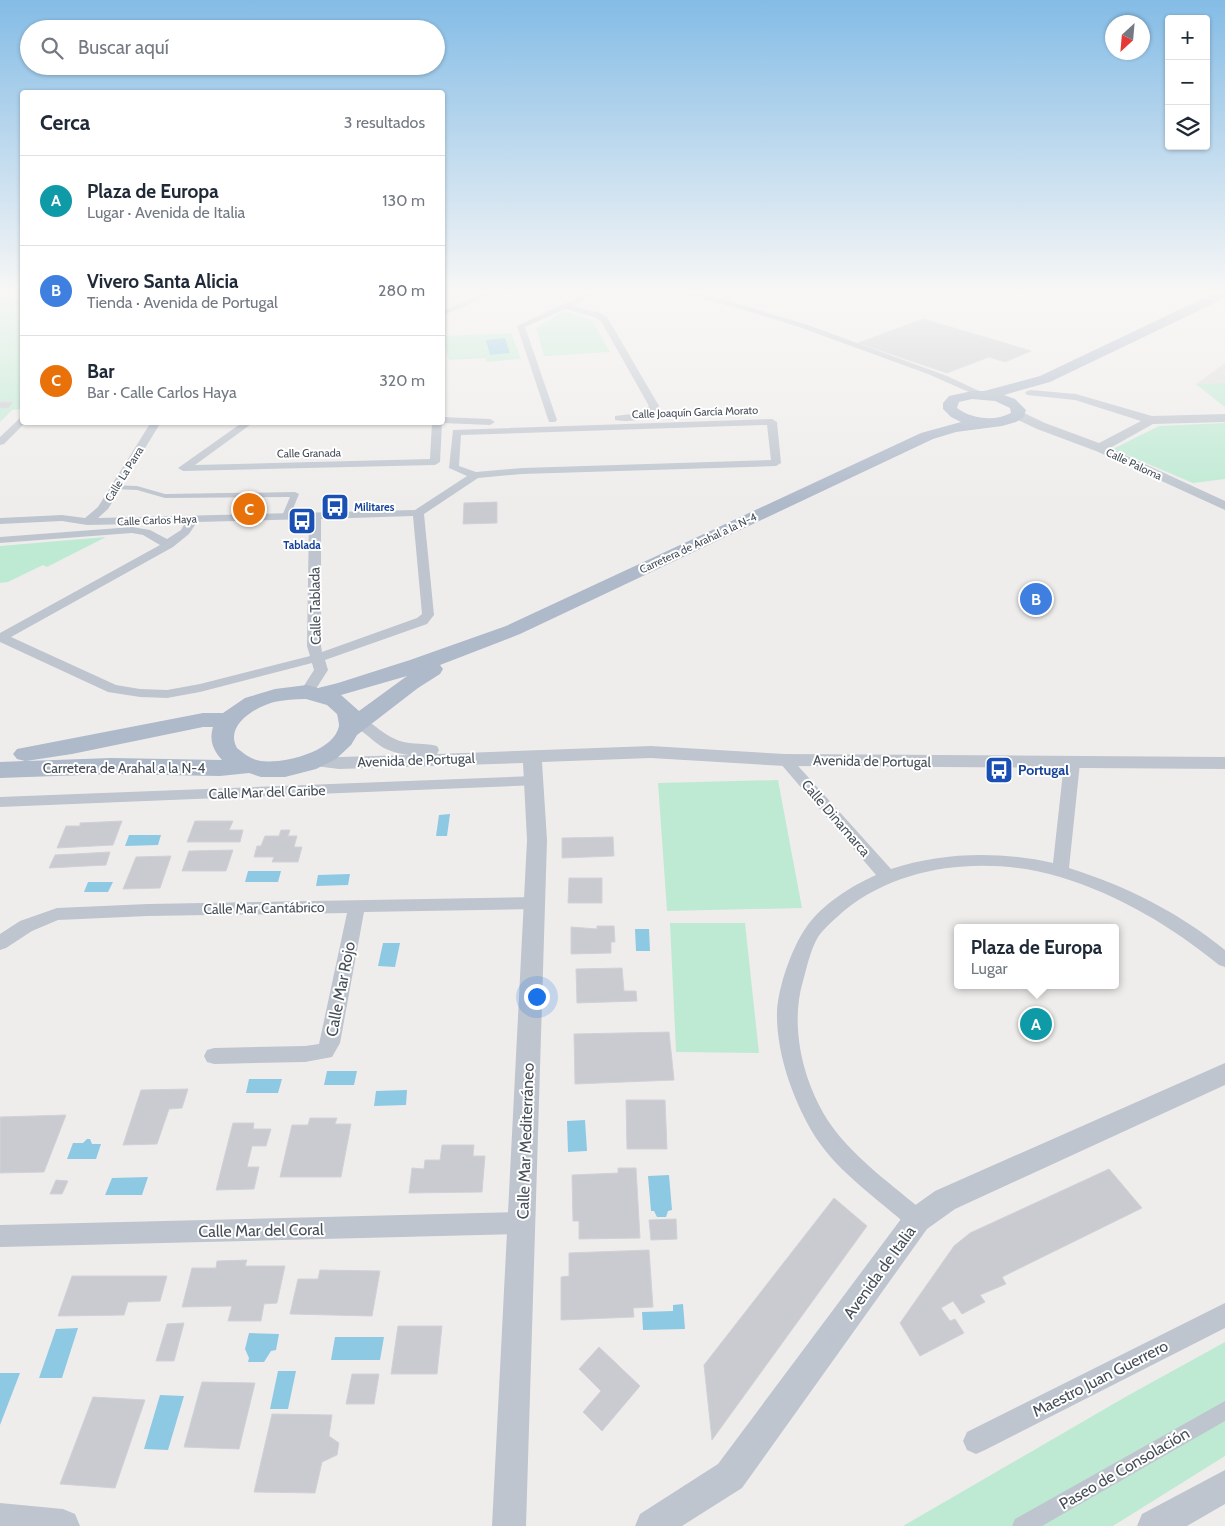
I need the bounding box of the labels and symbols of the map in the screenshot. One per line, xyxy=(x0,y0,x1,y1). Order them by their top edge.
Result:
north arrow xyxy=(1105,15,1150,60)
street label: Calle Joaquín García Morato xyxy=(632,403,758,421)
street label: Calle La Parra xyxy=(102,443,147,504)
street label: Calle Granada xyxy=(277,445,342,461)
street label: Calle Paloma xyxy=(1104,445,1165,483)
pin: C xyxy=(233,490,265,528)
bus stop icon: Militares xyxy=(320,492,350,522)
place label: Militares xyxy=(354,500,395,514)
bus stop icon: Tablada xyxy=(287,506,317,536)
street label: Carretera de Arahal a la N-4 xyxy=(637,509,759,576)
street label: Calle Carlos Haya xyxy=(117,512,198,528)
place label: Tablada xyxy=(283,538,321,552)
street label: Calle Tablada xyxy=(305,567,325,645)
pin: B xyxy=(1020,580,1052,618)
street label: Avenida de Portugal xyxy=(357,749,476,771)
street label: Avenida de Portugal xyxy=(813,751,932,771)
bus stop icon: Portugal xyxy=(984,755,1014,785)
street label: Carretera de Arahal a la N-4 xyxy=(43,759,205,777)
place label: Portugal xyxy=(1018,761,1069,779)
street label: Calle Dinamarca xyxy=(798,776,874,860)
street label: Calle Mar del Caribe xyxy=(208,781,326,803)
street label: Calle Mar Cantábrico xyxy=(203,898,325,918)
street label: Calle Mar Rojo xyxy=(322,940,359,1038)
your location xyxy=(524,984,550,1010)
pin: A xyxy=(1020,1005,1052,1043)
street label: Calle Mar Mediterráneo xyxy=(513,1062,538,1220)
street label: Calle Mar del Coral xyxy=(198,1220,324,1241)
street label: Avenida de Italia xyxy=(839,1222,920,1322)
street label: Maestro Juan Guerrero xyxy=(1029,1336,1171,1421)
street label: Paseo de Consolación xyxy=(1056,1423,1193,1513)

